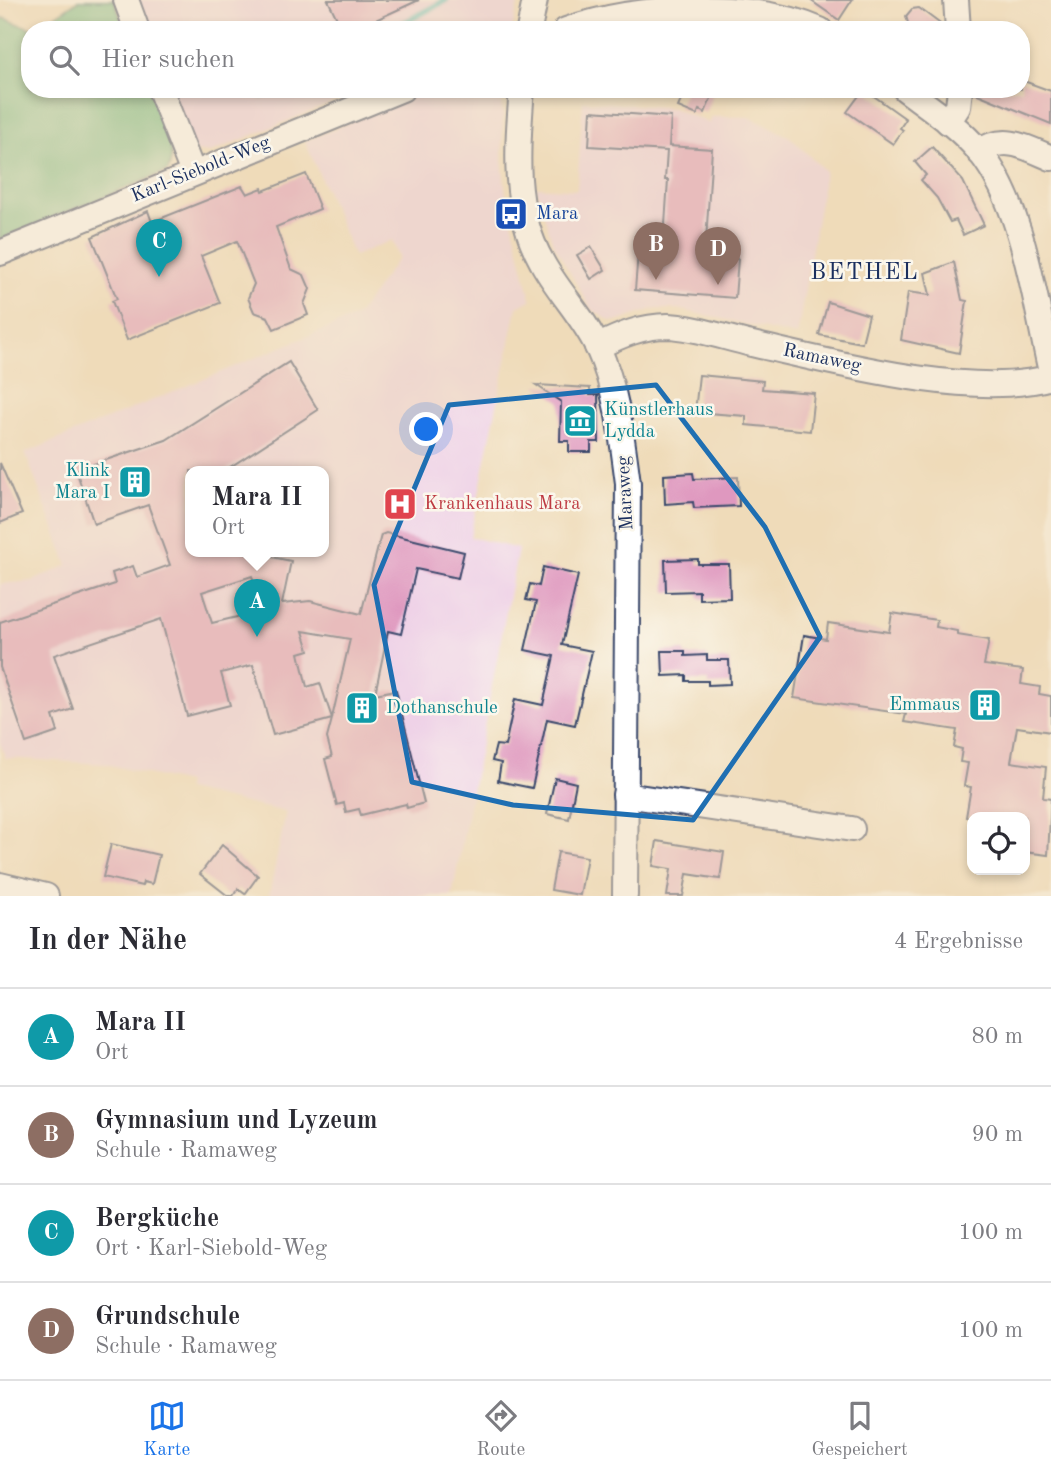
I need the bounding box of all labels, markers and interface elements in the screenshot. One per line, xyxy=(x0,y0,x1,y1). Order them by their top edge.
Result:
search box xyxy=(21,21,1030,98)
icon: search xyxy=(45,41,83,79)
text: Hier suchen xyxy=(101,47,235,73)
street label: Karl-Siebold-Weg xyxy=(129,133,274,207)
bus stop icon: Mara xyxy=(492,195,530,233)
place label: Mara xyxy=(536,205,579,224)
pin: C xyxy=(136,219,182,277)
pin: B xyxy=(633,222,679,280)
pin: D xyxy=(695,227,741,285)
district label: BETHEL xyxy=(810,261,920,284)
street label: Ramaweg xyxy=(781,341,864,377)
place label: Künstlerhaus Lydda xyxy=(604,401,713,442)
museum icon: Künstlerhaus Lydda xyxy=(561,402,599,440)
your location xyxy=(409,412,443,446)
street label: Maraweg xyxy=(615,454,637,531)
place label: Klink Mara I xyxy=(55,462,110,503)
building icon: Klink Mara I xyxy=(116,463,154,501)
popup xyxy=(185,466,329,557)
text: Mara II xyxy=(211,485,303,511)
hospital icon: Krankenhaus Mara xyxy=(381,485,419,523)
place label: Krankenhaus Mara xyxy=(424,495,581,514)
text: Ort xyxy=(211,516,245,539)
pin: A xyxy=(234,579,280,637)
building icon: Emmaus xyxy=(966,686,1004,724)
building icon: Dothanschule xyxy=(343,689,381,727)
place label: Emmaus xyxy=(889,696,960,715)
place label: Dothanschule xyxy=(386,699,498,718)
map controls xyxy=(967,812,1030,875)
button: locate xyxy=(967,812,1030,875)
text: In der Nähe xyxy=(28,926,187,956)
text: 4 Ergebnisse xyxy=(894,930,1023,953)
text: Mara II xyxy=(95,1010,186,1036)
text: A xyxy=(42,1025,60,1048)
text: 80 m xyxy=(972,1025,1023,1048)
text: Ort xyxy=(95,1041,129,1064)
text: Gymnasium und Lyzeum xyxy=(95,1108,377,1134)
text: B xyxy=(43,1123,59,1146)
text: 90 m xyxy=(972,1123,1023,1146)
text: Schule · Ramaweg xyxy=(95,1139,277,1162)
text: Bergküche xyxy=(95,1206,219,1232)
text: C xyxy=(43,1221,59,1244)
text: 100 m xyxy=(958,1221,1023,1244)
text: Ort · Karl-Siebold-Weg xyxy=(95,1237,327,1260)
text: Grundschule xyxy=(95,1304,240,1330)
text: D xyxy=(42,1319,60,1342)
text: 100 m xyxy=(958,1319,1023,1342)
text: Schule · Ramaweg xyxy=(95,1335,277,1358)
tab: Karte xyxy=(143,1397,190,1462)
tab: Route xyxy=(477,1397,525,1462)
tab: Gespeichert xyxy=(812,1397,908,1462)

